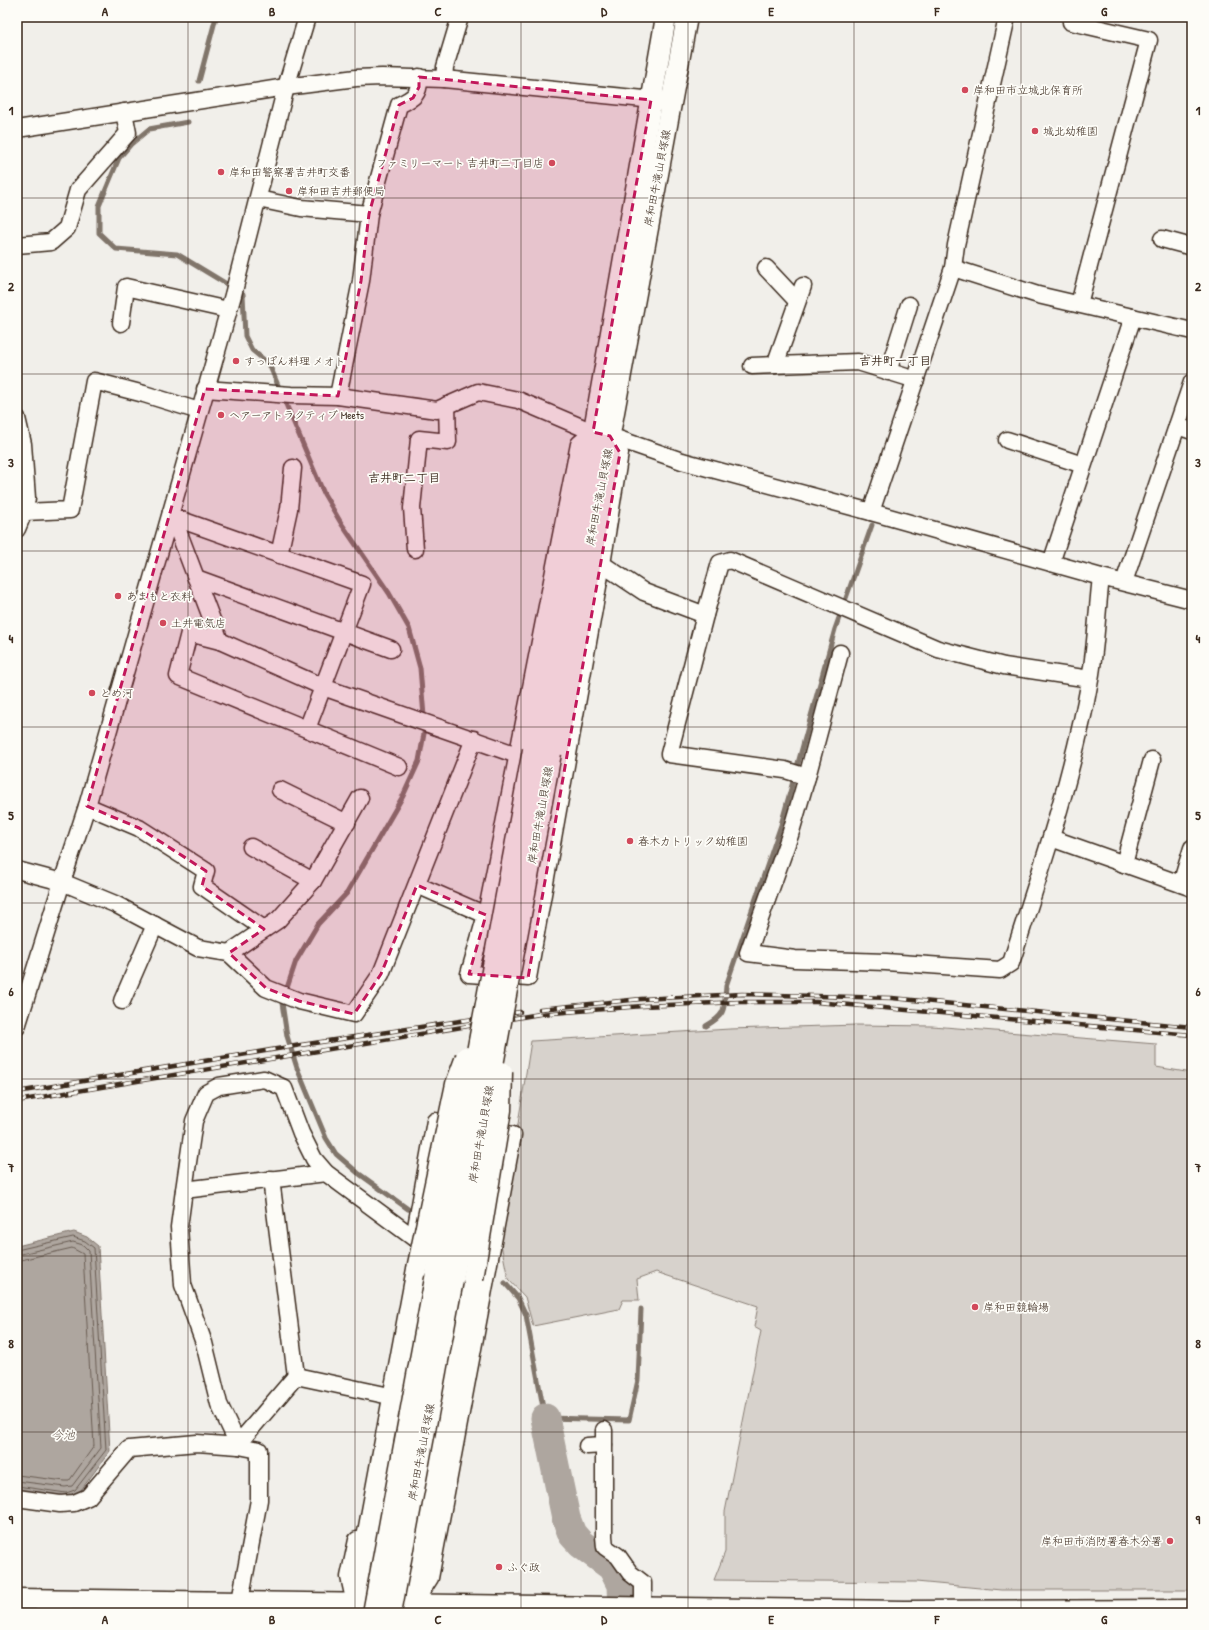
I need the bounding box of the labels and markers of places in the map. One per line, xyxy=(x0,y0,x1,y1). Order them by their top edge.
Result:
place label: 岸和田市立城北保育所 xyxy=(973,83,1083,97)
marker: 岸和田市立城北保育所 xyxy=(960,85,970,95)
place label: 城北幼稚園 xyxy=(1043,124,1098,138)
marker: 城北幼稚園 xyxy=(1030,126,1040,136)
place label: ファミリーマート 吉井町二丁目店 xyxy=(376,156,544,170)
marker: ファミリーマート 吉井町二丁目店 xyxy=(547,158,557,168)
place label: 岸和田警察署吉井町交番 xyxy=(229,165,350,179)
marker: 岸和田警察署吉井町交番 xyxy=(216,167,226,177)
place label: 岸和田吉井郵便局 xyxy=(297,184,385,198)
marker: 岸和田吉井郵便局 xyxy=(284,186,294,196)
place label: すっぽん料理 メオト xyxy=(244,354,346,368)
marker: すっぽん料理 メオト xyxy=(231,356,241,366)
place label: ヘアーアトラクティブ Meets xyxy=(229,408,364,422)
marker: ヘアーアトラクティブ Meets xyxy=(216,410,226,420)
place label: あまもと衣料 xyxy=(126,589,192,603)
marker: あまもと衣料 xyxy=(113,591,123,601)
place label: 土井電気店 xyxy=(171,616,226,630)
marker: 土井電気店 xyxy=(158,618,168,628)
place label: とめ河 xyxy=(100,686,133,700)
marker: とめ河 xyxy=(87,688,97,698)
place label: 春木カトリック幼稚園 xyxy=(638,834,748,848)
marker: 春木カトリック幼稚園 xyxy=(625,836,635,846)
place label: 岸和田競輪場 xyxy=(983,1300,1049,1314)
marker: 岸和田競輪場 xyxy=(970,1302,980,1312)
place label: 岸和田市消防署春木分署 xyxy=(1041,1534,1162,1548)
marker: 岸和田市消防署春木分署 xyxy=(1165,1536,1175,1546)
place label: ふぐ政 xyxy=(507,1560,540,1574)
marker: ふぐ政 xyxy=(494,1562,504,1572)

